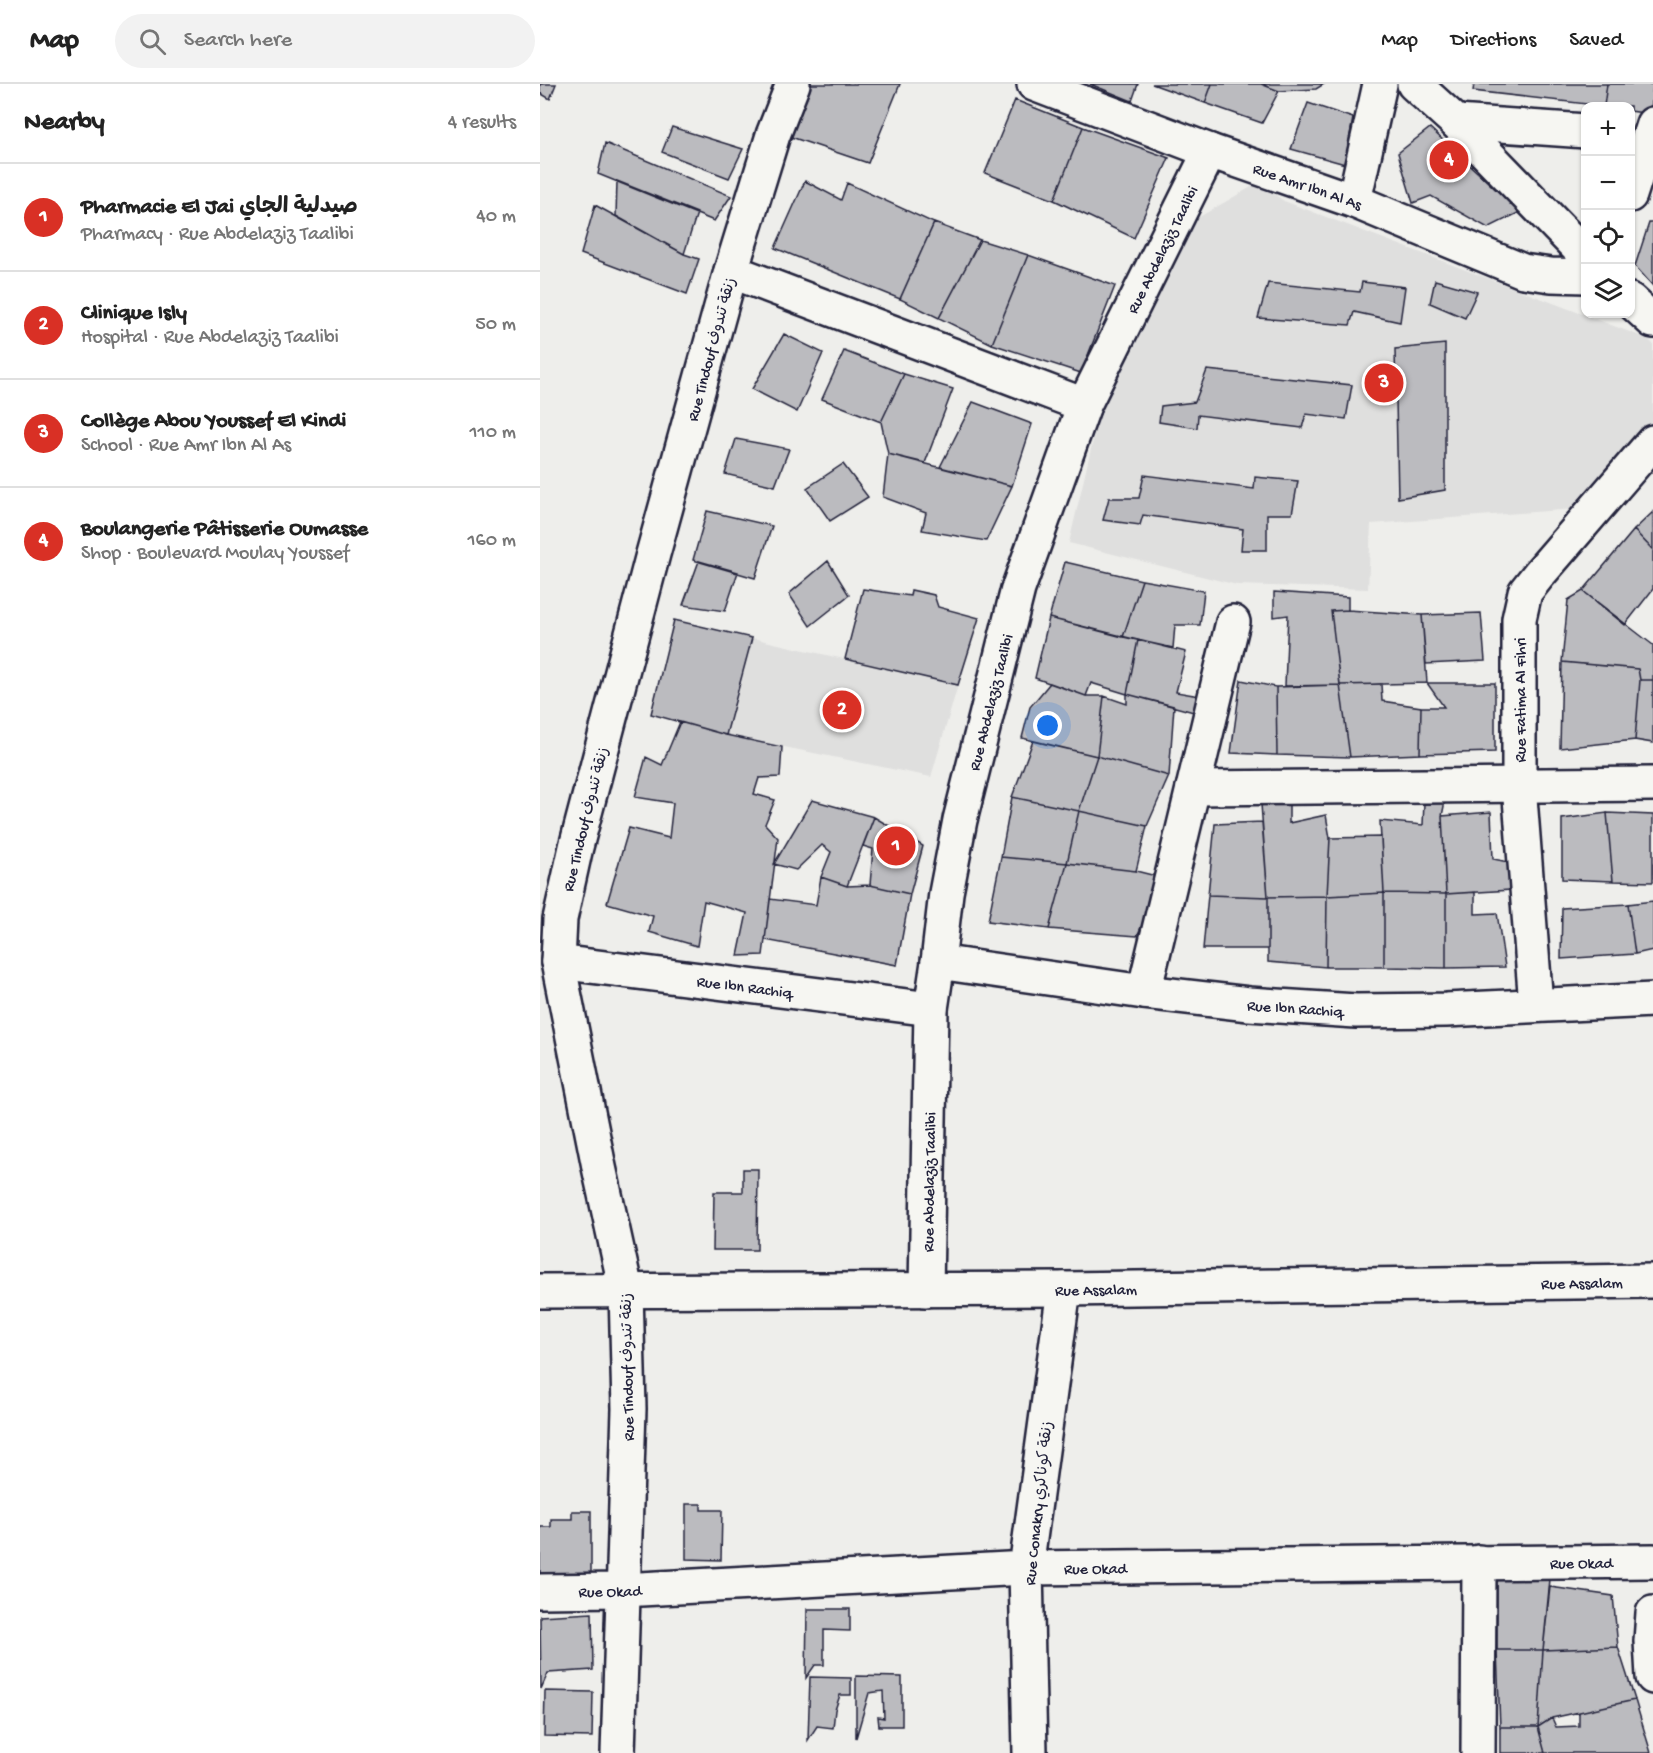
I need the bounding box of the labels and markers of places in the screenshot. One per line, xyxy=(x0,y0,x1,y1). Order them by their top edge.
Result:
pin: 4 xyxy=(1430,138,1468,182)
pin: 3 xyxy=(1364,360,1404,406)
pin: 2 xyxy=(822,688,862,732)
pin: 1 xyxy=(876,824,916,868)

